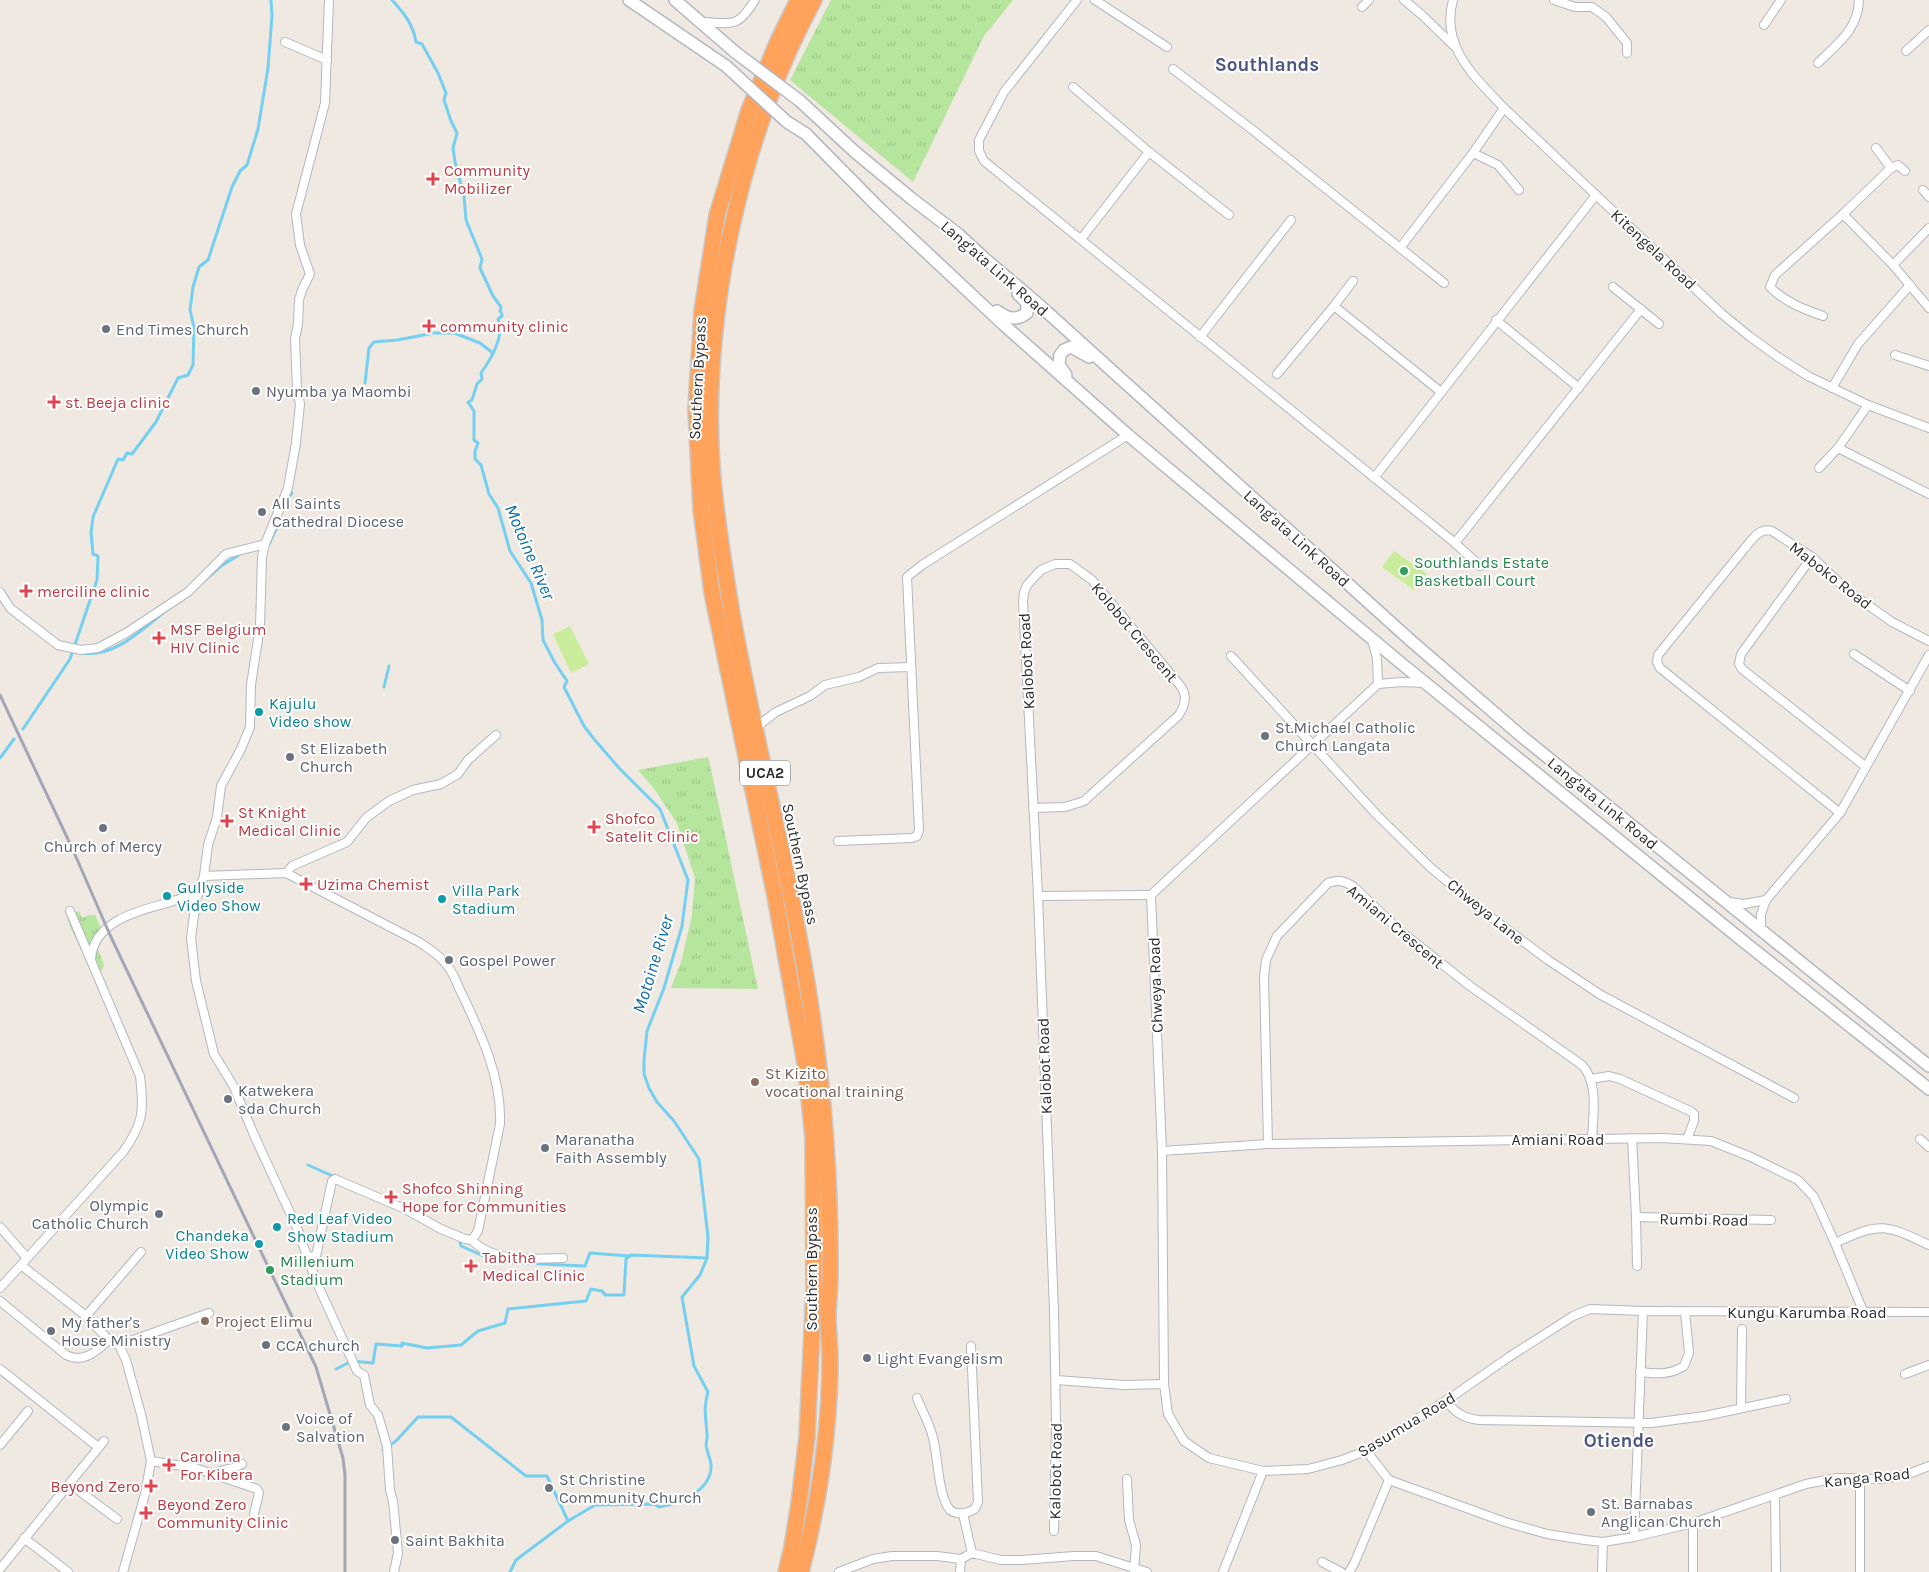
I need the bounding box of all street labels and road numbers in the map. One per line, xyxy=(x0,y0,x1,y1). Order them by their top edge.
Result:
street label: Kitengela Road xyxy=(1607,205,1700,294)
street label: Lang'ata Link Road xyxy=(937,217,1052,320)
street label: Southern Bypass xyxy=(685,316,710,440)
street label: Lang'ata Link Road xyxy=(1240,486,1354,591)
street label: Maboko Road xyxy=(1786,537,1876,613)
street label: Kolobot Crescent xyxy=(1087,579,1182,686)
street label: Kalobot Road xyxy=(1014,612,1039,710)
street label: Lang'ata Link Road xyxy=(1544,753,1662,854)
road number: UCA2 xyxy=(740,760,790,786)
street label: Southern Bypass xyxy=(778,802,823,927)
street label: Chweya Lane xyxy=(1443,875,1528,948)
street label: Amiani Crescent xyxy=(1343,880,1448,972)
street label: Chweya Road xyxy=(1144,937,1167,1033)
street label: Kalobot Road xyxy=(1033,1017,1056,1115)
street label: Amiani Road xyxy=(1512,1130,1604,1149)
street label: Southern Bypass xyxy=(802,1207,821,1331)
street label: Rumbi Road xyxy=(1659,1209,1749,1230)
street label: Kungu Karumba Road xyxy=(1727,1303,1887,1322)
street label: Sasumua Road xyxy=(1354,1388,1459,1461)
street label: Kalobot Road xyxy=(1045,1423,1066,1519)
street label: Kanga Road xyxy=(1823,1464,1911,1491)

